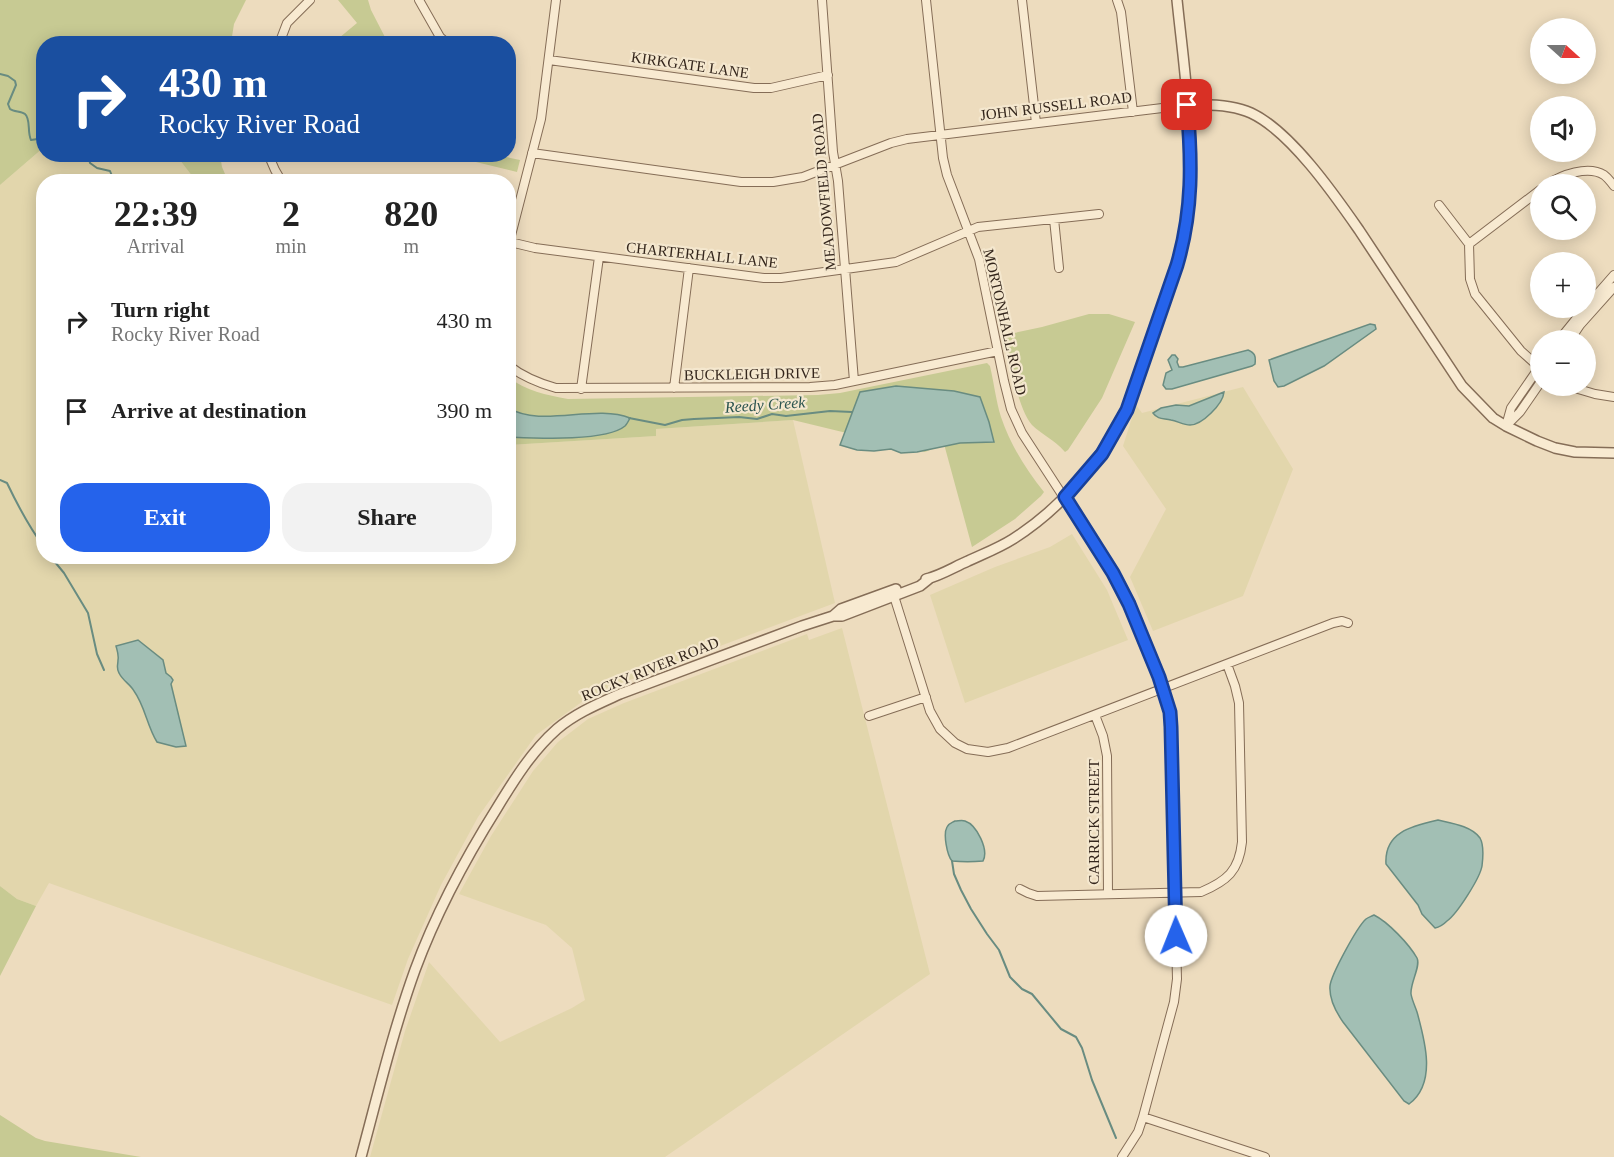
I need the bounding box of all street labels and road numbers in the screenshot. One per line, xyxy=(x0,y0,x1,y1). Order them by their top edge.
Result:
street label: KIRKGATE LANE xyxy=(630,49,750,81)
street label: JOHN RUSSELL ROAD xyxy=(979,89,1133,123)
street label: MEADOWFIELD ROAD xyxy=(809,112,839,271)
street label: CHARTERHALL LANE xyxy=(625,239,779,271)
street label: MORTONHALL ROAD xyxy=(980,247,1030,397)
street label: BUCKLEIGH DRIVE xyxy=(684,365,820,383)
street label: ROCKY RIVER ROAD xyxy=(579,634,721,704)
street label: CARRICK STREET xyxy=(1086,759,1102,885)

